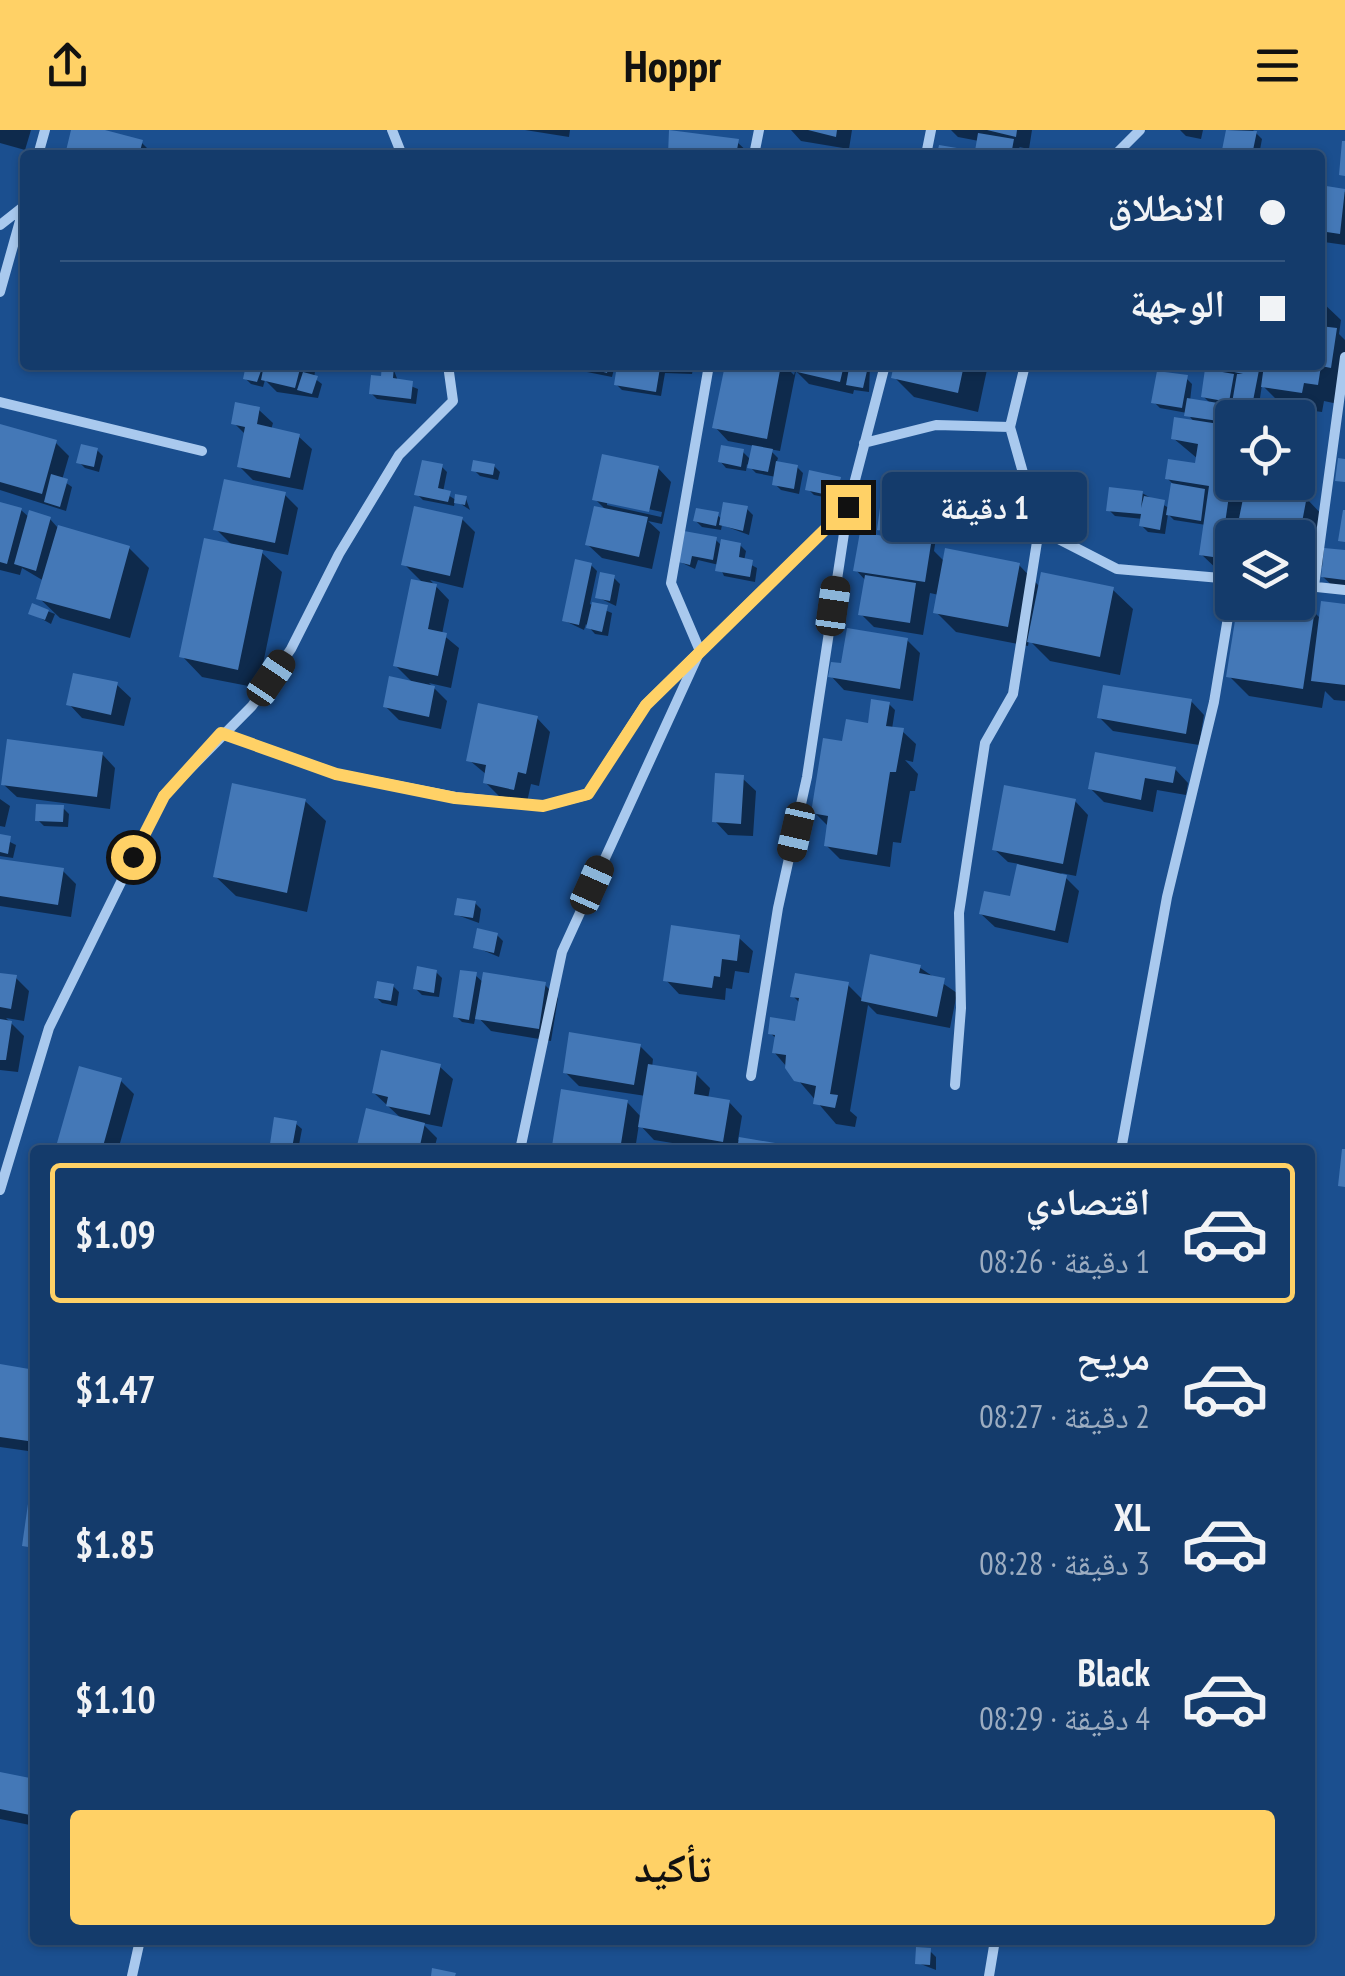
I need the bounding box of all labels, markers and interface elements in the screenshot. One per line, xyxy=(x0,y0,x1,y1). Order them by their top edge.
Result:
text: Hoppr xyxy=(624,36,721,94)
icon: share xyxy=(40,38,95,93)
icon: menu xyxy=(1250,38,1305,93)
text: الانطلاق xyxy=(1107,182,1225,231)
text: الوجهة xyxy=(1130,278,1225,327)
map controls xyxy=(1215,400,1315,620)
button: locate xyxy=(1215,400,1315,500)
callout: 1 دقيقة xyxy=(883,472,1088,542)
route end xyxy=(826,485,871,530)
text: 1 دقيقة xyxy=(940,486,1029,528)
button: layers xyxy=(1215,520,1315,620)
car xyxy=(814,574,852,638)
car xyxy=(242,645,300,711)
car xyxy=(775,799,817,865)
route start xyxy=(111,835,156,880)
car xyxy=(566,851,618,919)
text: اقتصادي xyxy=(1026,1176,1150,1225)
icon: car xyxy=(1180,1188,1270,1278)
text: $1.09 xyxy=(75,1209,156,1258)
text: 1 دقيقة · 08:26 xyxy=(979,1240,1150,1282)
text: مريح xyxy=(1076,1331,1150,1380)
icon: car xyxy=(1180,1343,1270,1433)
text: $1.47 xyxy=(75,1364,156,1413)
text: 2 دقيقة · 08:27 xyxy=(979,1395,1150,1437)
text: XL xyxy=(1114,1492,1150,1541)
icon: car xyxy=(1180,1498,1270,1588)
text: $1.85 xyxy=(75,1519,156,1568)
text: 3 دقيقة · 08:28 xyxy=(979,1542,1150,1584)
text: Black xyxy=(1077,1647,1150,1696)
icon: car xyxy=(1180,1653,1270,1743)
text: $1.10 xyxy=(75,1674,156,1723)
text: 4 دقيقة · 08:29 xyxy=(979,1697,1150,1739)
button: تأكيد xyxy=(70,1810,1275,1925)

